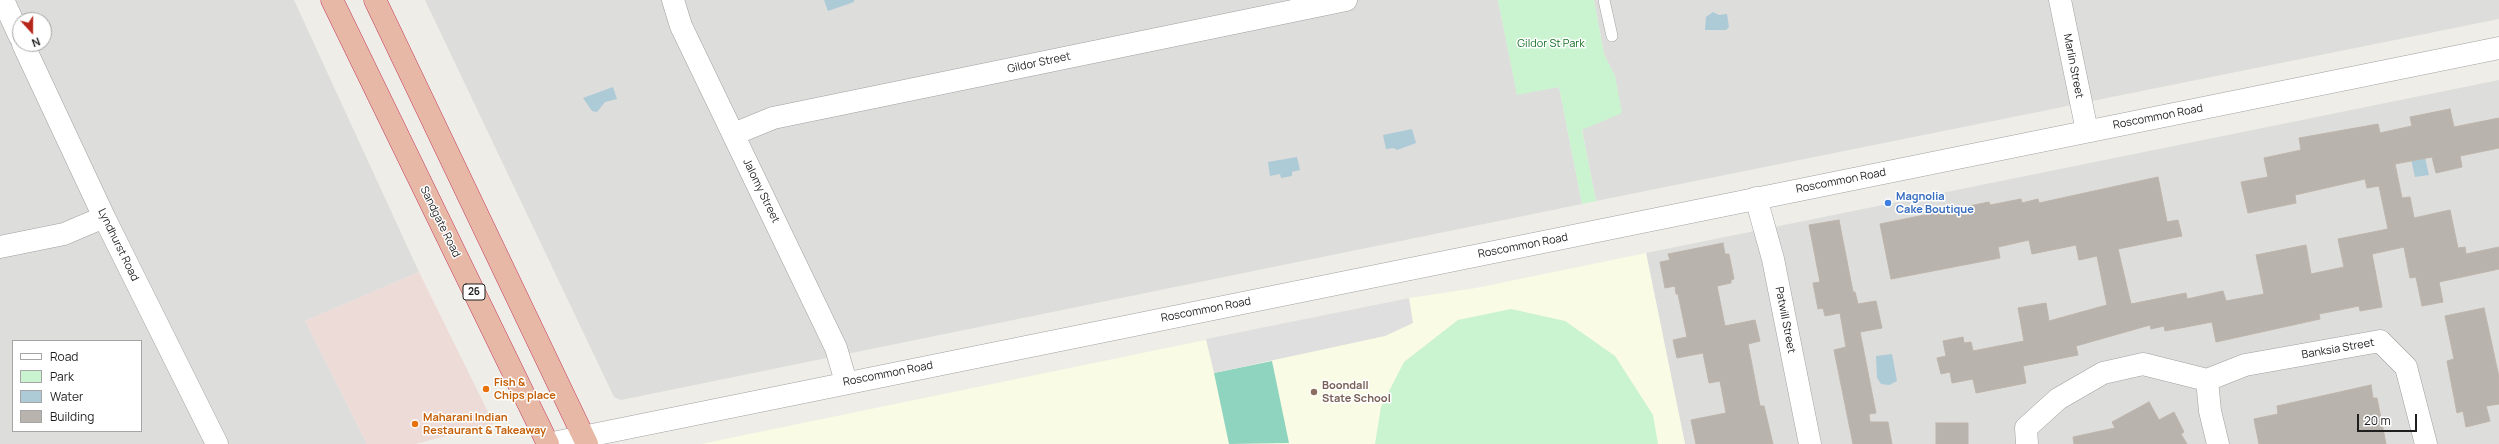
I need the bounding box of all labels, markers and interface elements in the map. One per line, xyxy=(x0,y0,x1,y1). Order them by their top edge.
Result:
north arrow xyxy=(12,12,52,52)
street label: Marlin Street xyxy=(2060,33,2086,99)
text: N xyxy=(30,34,42,51)
park label: Gildor St Park xyxy=(1517,37,1585,51)
street label: Gildor Street xyxy=(1006,50,1072,76)
street label: Roscommon Road xyxy=(2112,102,2204,132)
street label: Jalomy Street xyxy=(740,157,782,225)
street label: Roscommon Road xyxy=(1795,166,1887,196)
street label: Sandgate Road xyxy=(417,184,463,260)
place label: Magnolia Cake Boutique xyxy=(1896,190,1974,216)
marker: Magnolia Cake Boutique xyxy=(1883,198,1893,208)
street label: Lyndhurst Road xyxy=(95,207,141,283)
street label: Roscommon Road xyxy=(1477,231,1569,261)
road number: 26 xyxy=(463,284,485,300)
street label: Patwill Street xyxy=(1772,286,1798,354)
street label: Roscommon Road xyxy=(1160,295,1252,325)
street label: Banksia Street xyxy=(2301,336,2375,362)
legend xyxy=(12,340,142,432)
text: Road xyxy=(50,348,78,365)
street label: Roscommon Road xyxy=(842,359,934,389)
text: Park xyxy=(50,368,74,385)
place label: Fish & Chips place xyxy=(494,376,556,402)
place label: Boondall State School xyxy=(1322,379,1391,405)
marker: Fish & Chips place xyxy=(481,384,491,394)
marker: Boondall State School xyxy=(1309,387,1319,397)
text: Water xyxy=(50,388,83,405)
scale bar xyxy=(2359,406,2419,432)
text: Building xyxy=(50,408,94,425)
place label: Maharani Indian Restaurant & Takeaway xyxy=(423,411,546,437)
text: 20 m xyxy=(2364,412,2391,429)
marker: Maharani Indian Restaurant & Takeaway xyxy=(410,419,420,429)

